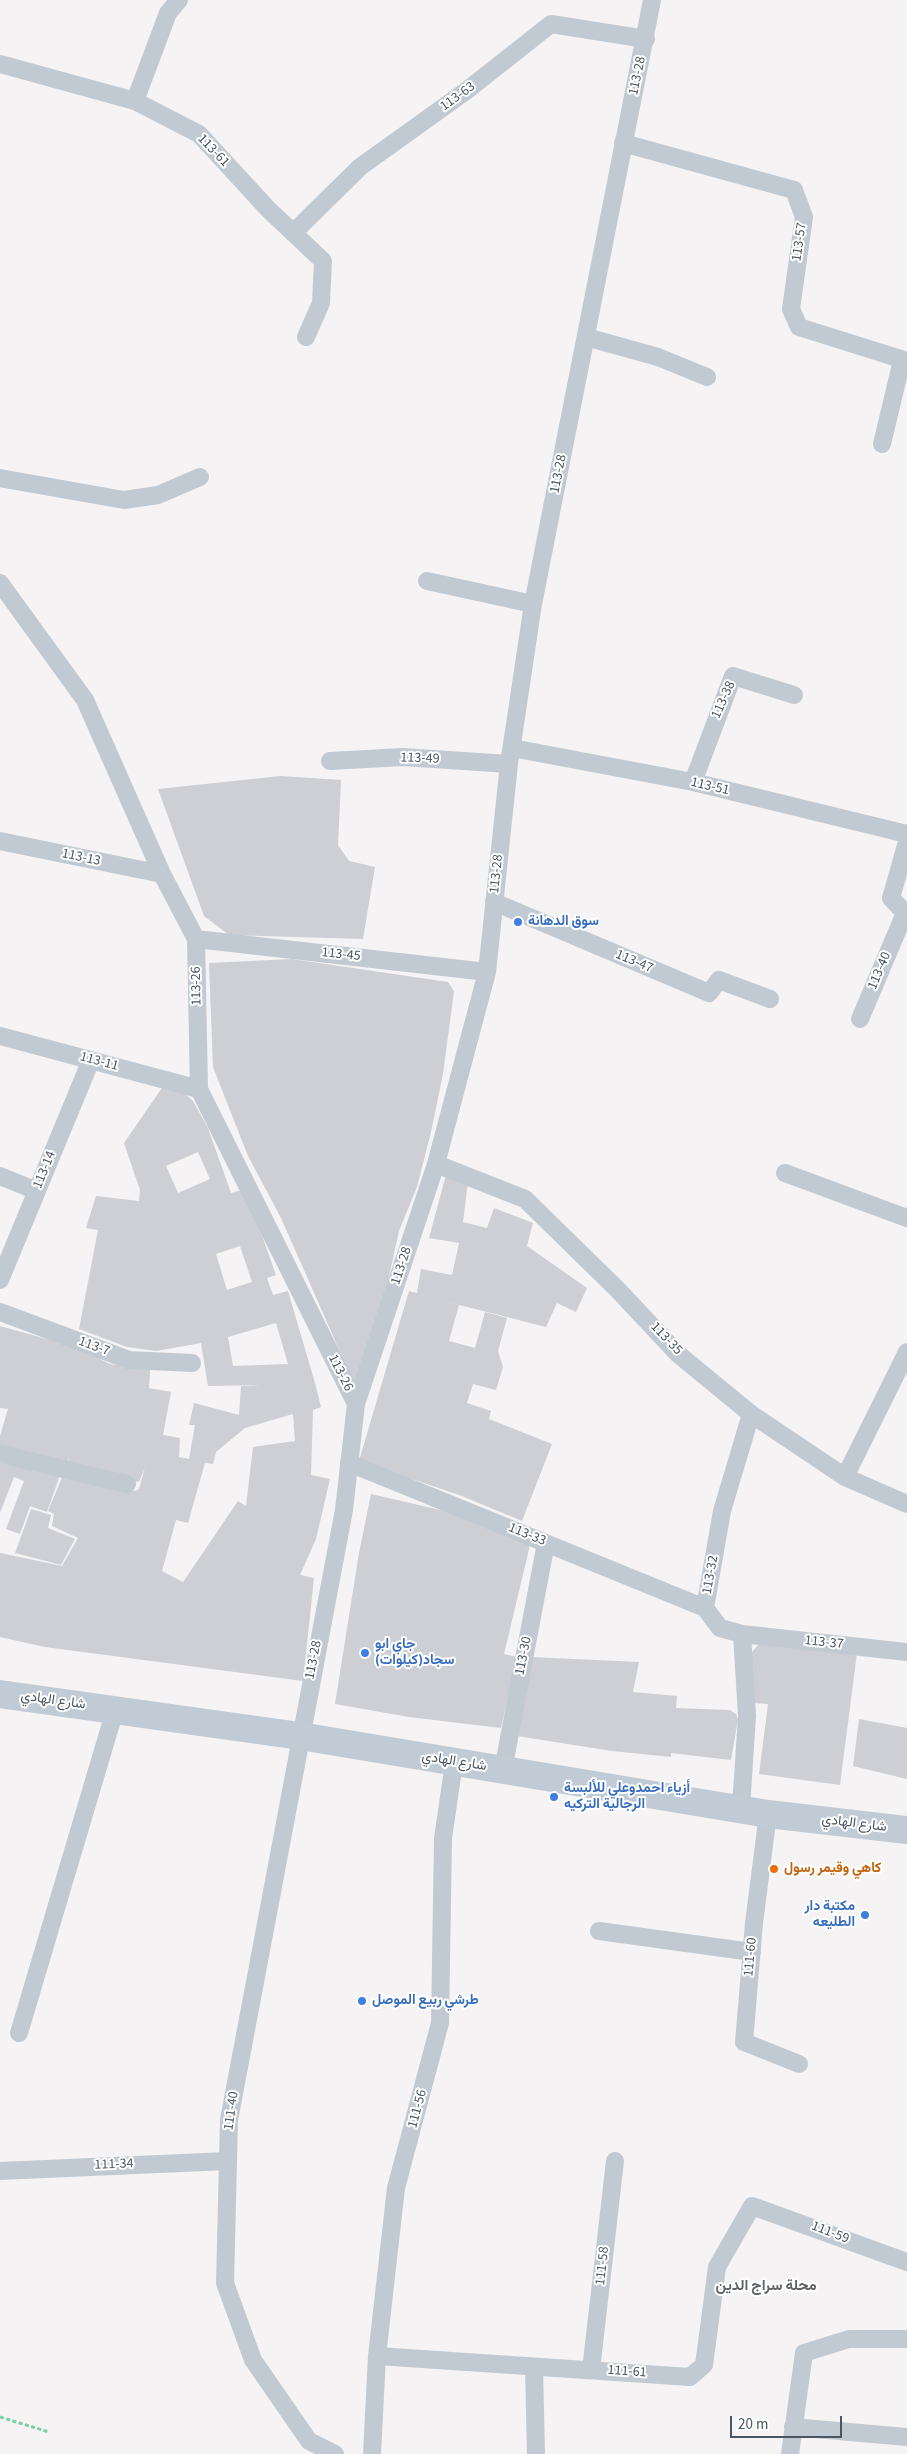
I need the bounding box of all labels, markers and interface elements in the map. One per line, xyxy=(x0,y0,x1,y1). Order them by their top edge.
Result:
street label: 113-28 xyxy=(626,55,650,97)
street label: 113-63 xyxy=(437,79,479,115)
street label: 113-61 xyxy=(193,131,233,171)
street label: 113-57 xyxy=(789,221,811,263)
street label: 113-28 xyxy=(547,453,571,495)
street label: 113-38 xyxy=(708,679,740,721)
street label: 113-49 xyxy=(400,750,440,768)
street label: 113-51 xyxy=(689,774,731,800)
street label: 113-13 xyxy=(60,846,102,870)
street label: 113-28 xyxy=(487,854,507,894)
place label: سوق الدهانة xyxy=(528,914,599,930)
marker: سوق الدهانة xyxy=(512,916,524,928)
street label: 113-45 xyxy=(321,945,361,965)
street label: 113-47 xyxy=(613,947,655,977)
street label: 113-40 xyxy=(865,950,895,992)
street label: 113-26 xyxy=(188,966,206,1006)
street label: 113-11 xyxy=(78,1049,120,1075)
street label: 113-14 xyxy=(30,1149,60,1191)
street label: 113-28 xyxy=(388,1245,416,1287)
street label: 113-35 xyxy=(646,1319,686,1359)
street label: 113-7 xyxy=(76,1334,112,1360)
street label: 113-26 xyxy=(324,1352,356,1394)
street label: 113-33 xyxy=(506,1520,548,1550)
street label: 113-32 xyxy=(699,1554,723,1596)
street label: 113-37 xyxy=(804,1633,844,1653)
street label: 113-30 xyxy=(512,1635,536,1677)
place label: جاي ابو سجاد(كيلوات) xyxy=(375,1637,455,1670)
street label: 113-28 xyxy=(302,1639,326,1681)
marker: جاي ابو سجاد(كيلوات) xyxy=(359,1647,371,1659)
street label: شارع الهادي xyxy=(19,1688,87,1714)
street label: شارع الهادي xyxy=(420,1749,488,1775)
place label: أزياء احمدوعلي للألبسة الرجالية التركيه xyxy=(564,1781,690,1814)
marker: أزياء احمدوعلي للألبسة الرجالية التركيه xyxy=(548,1791,560,1803)
street label: شارع الهادي xyxy=(820,1812,888,1836)
place label: كاهي وقيمر رسول xyxy=(784,1861,881,1877)
marker: كاهي وقيمر رسول xyxy=(768,1863,780,1875)
place label: مكتبة دار الطليعه xyxy=(804,1899,855,1931)
marker: مكتبة دار الطليعه xyxy=(859,1909,871,1921)
street label: 111-60 xyxy=(741,1937,761,1977)
place label: طرشي ربيع الموصل xyxy=(372,1993,479,2009)
marker: طرشي ربيع الموصل xyxy=(356,1995,368,2007)
street label: 111-56 xyxy=(405,2088,431,2130)
street label: 111-40 xyxy=(221,2090,243,2132)
street label: 111-34 xyxy=(94,2156,134,2174)
street label: 111-59 xyxy=(809,2218,851,2248)
street label: 111-58 xyxy=(593,2246,613,2286)
district label: محلة سراج الدين xyxy=(715,2278,817,2296)
street label: 111-61 xyxy=(607,2362,647,2382)
scale bar xyxy=(732,2406,844,2438)
text: 20 m xyxy=(738,2414,768,2435)

